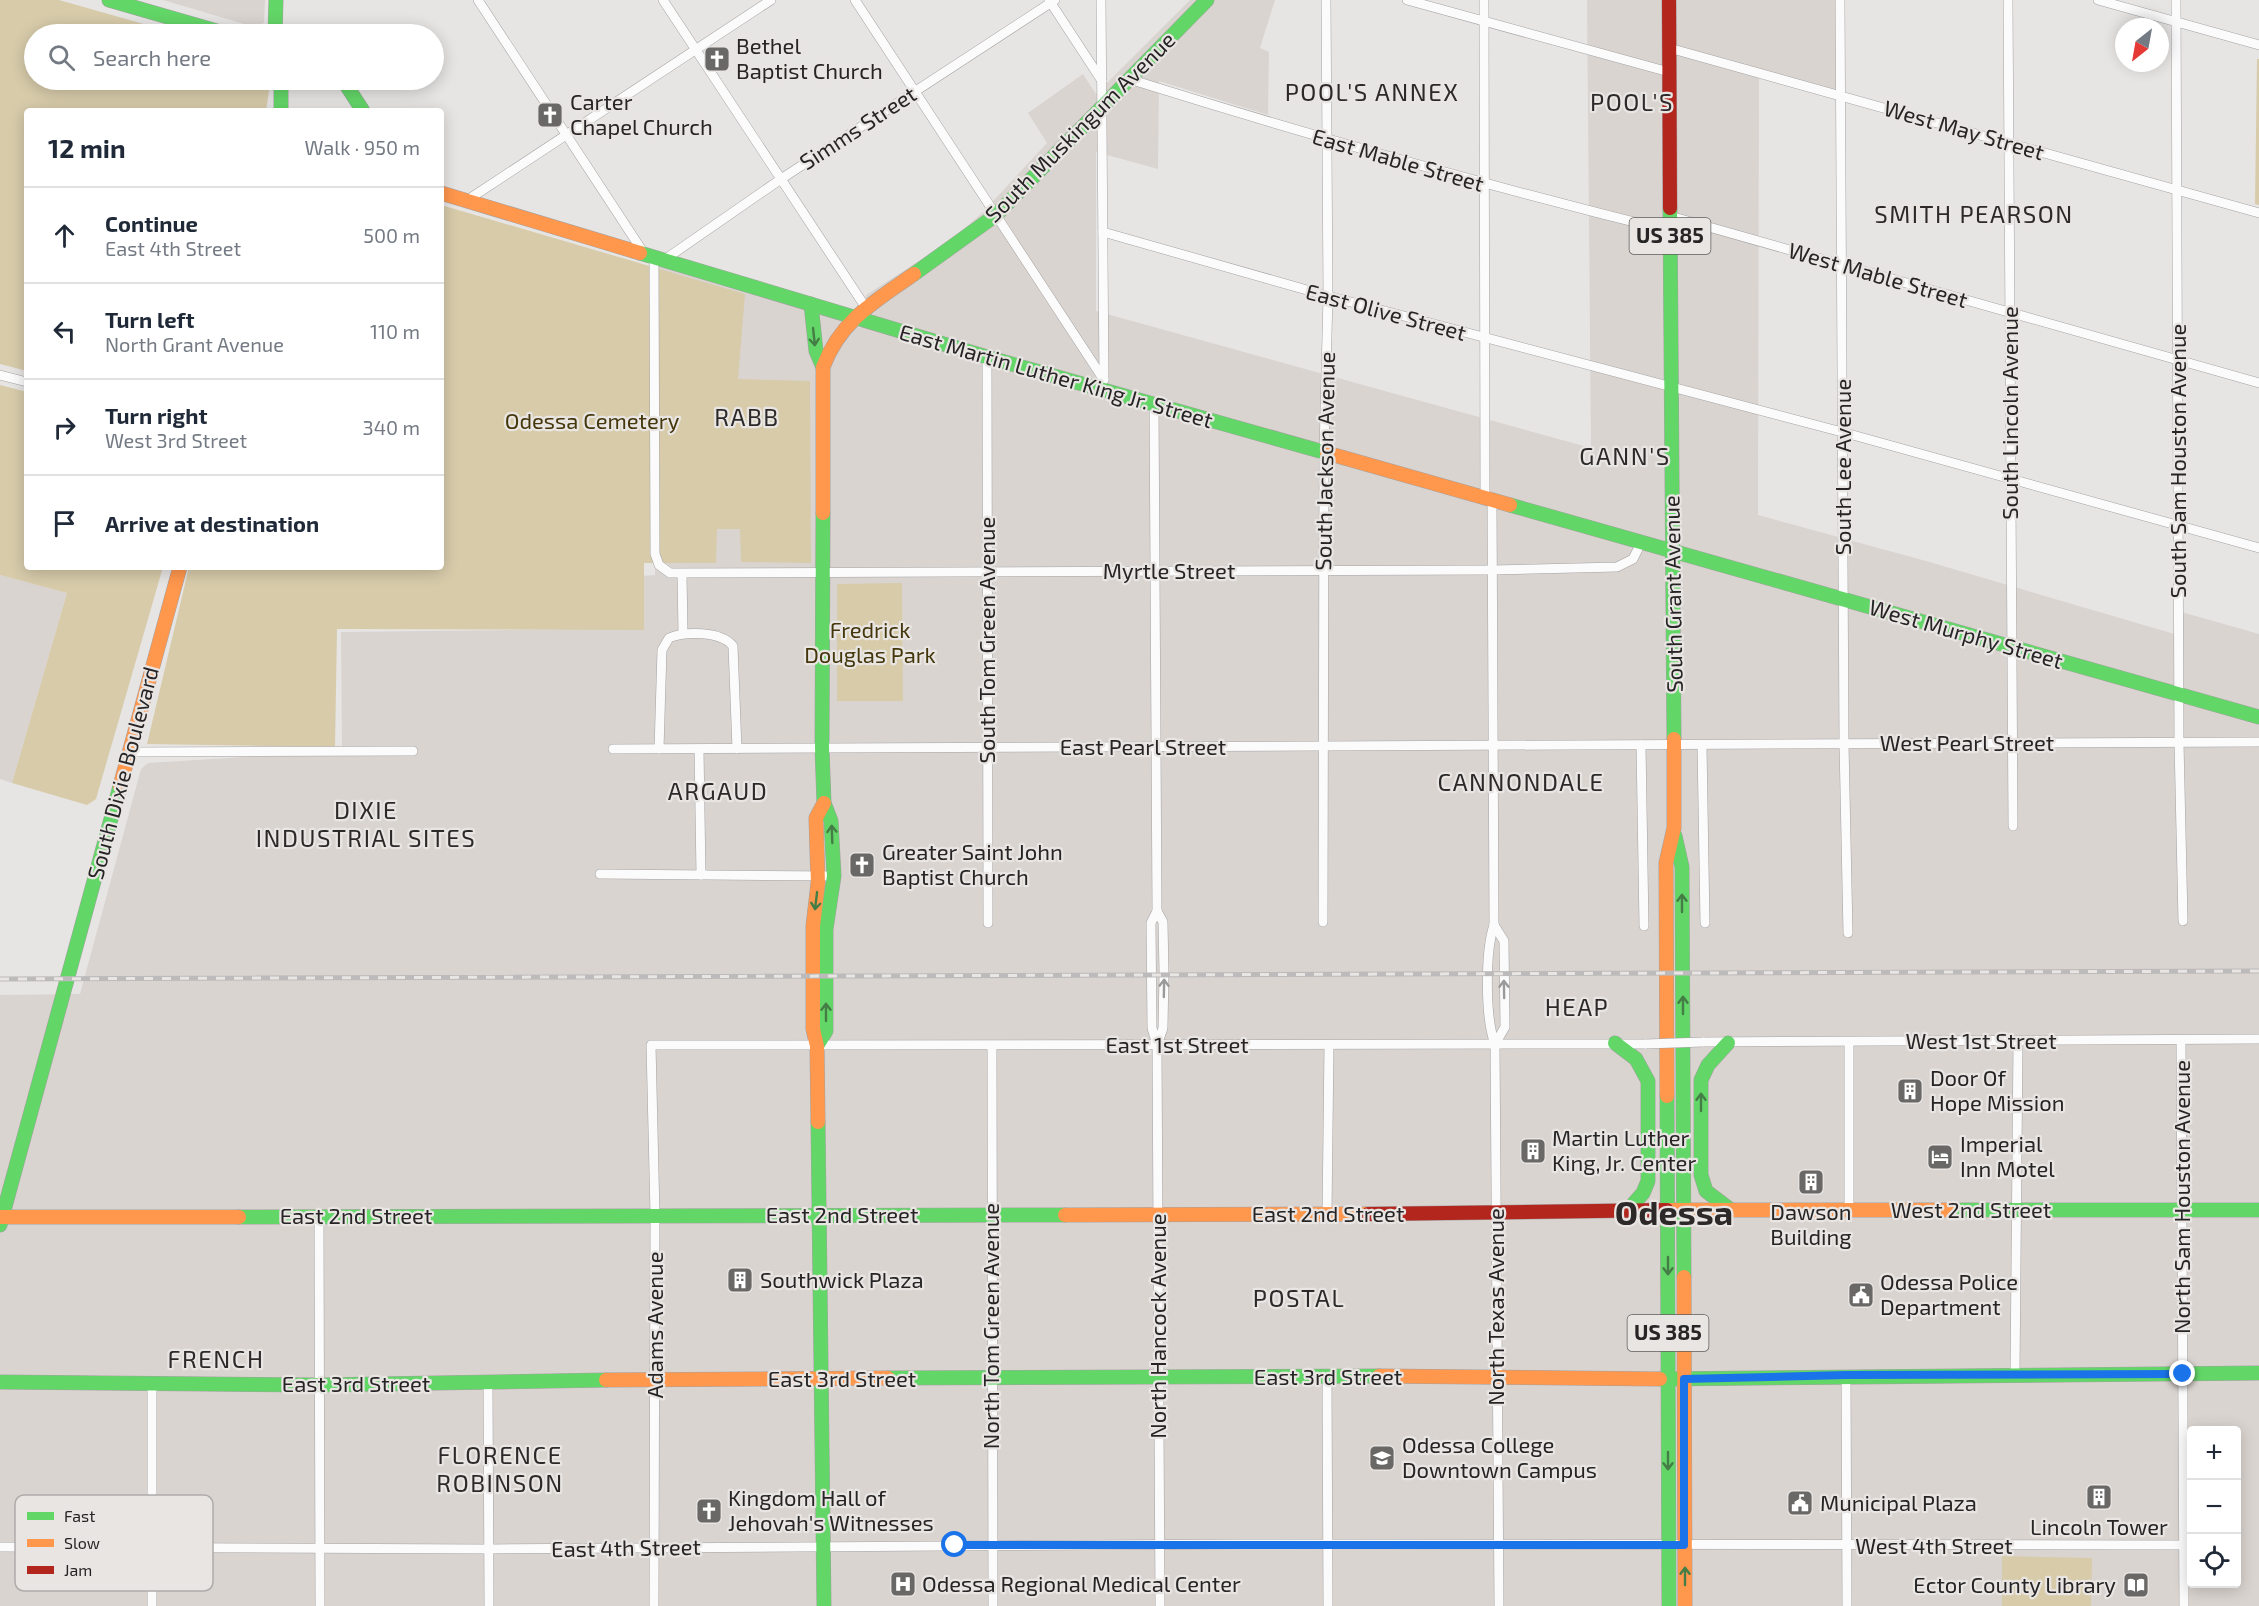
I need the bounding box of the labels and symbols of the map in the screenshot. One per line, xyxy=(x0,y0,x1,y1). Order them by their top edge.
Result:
north arrow xyxy=(2115,18,2169,72)
street label: South Muskingum Avenue xyxy=(979,26,1180,227)
place label: Bethel Baptist Church xyxy=(736,32,883,83)
church icon: Bethel Baptist Church xyxy=(702,44,732,74)
district label: POOL'S ANNEX xyxy=(1285,77,1459,106)
street label: Simms Street xyxy=(794,80,921,174)
district label: POOL'S xyxy=(1590,87,1674,116)
place label: Carter Chapel Church xyxy=(570,88,713,139)
street label: West May Street xyxy=(1881,94,2047,164)
church icon: Carter Chapel Church xyxy=(535,100,565,130)
street label: East Mable Street xyxy=(1310,122,1487,196)
district label: SMITH PEARSON xyxy=(1874,199,2074,228)
road number: US 385 xyxy=(1630,218,1710,254)
street label: West Mable Street xyxy=(1786,236,1971,312)
street label: East Olive Street xyxy=(1303,277,1469,345)
street label: South Lincoln Avenue xyxy=(1996,306,2022,520)
street label: East Martin Luther King Jr. Street xyxy=(897,318,1216,432)
street label: South Sam Houston Avenue xyxy=(2164,324,2190,598)
one-way arrow xyxy=(809,326,820,346)
street label: South Jackson Avenue xyxy=(1309,351,1339,571)
street label: South Lee Avenue xyxy=(1829,379,1855,555)
district label: RABB xyxy=(714,402,780,431)
park label: Odessa Cemetery xyxy=(505,407,680,433)
district label: GANN'S xyxy=(1579,441,1671,470)
street label: South Grant Avenue xyxy=(1657,495,1687,693)
street label: South Tom Green Avenue xyxy=(973,517,999,763)
street label: Myrtle Street xyxy=(1103,557,1235,583)
street label: West Murphy Street xyxy=(1866,593,2066,673)
park label: Fredrick Douglas Park xyxy=(804,616,936,667)
street label: South Dixie Boulevard xyxy=(81,664,163,882)
street label: West Pearl Street xyxy=(1880,729,2054,755)
street label: East Pearl Street xyxy=(1060,733,1226,759)
district label: CANNONDALE xyxy=(1438,767,1604,796)
district label: ARGAUD xyxy=(668,776,768,805)
district label: DIXIE INDUSTRIAL SITES xyxy=(256,795,476,852)
one-way arrow xyxy=(826,824,837,844)
place label: Greater Saint John Baptist Church xyxy=(882,838,1063,889)
church icon: Greater Saint John Baptist Church xyxy=(847,850,877,880)
one-way arrow xyxy=(810,890,821,910)
one-way arrow xyxy=(1676,894,1688,914)
one-way arrow xyxy=(1158,978,1170,998)
one-way arrow xyxy=(1499,979,1510,999)
district label: HEAP xyxy=(1545,992,1609,1021)
one-way arrow xyxy=(1677,995,1689,1015)
one-way arrow xyxy=(820,1003,832,1023)
street label: West 1st Street xyxy=(1905,1027,2057,1053)
street label: East 1st Street xyxy=(1105,1031,1249,1057)
street label: North Sam Houston Avenue xyxy=(2168,1060,2194,1334)
place label: Door Of Hope Mission xyxy=(1930,1064,2065,1115)
building icon: Door Of Hope Mission xyxy=(1895,1076,1925,1106)
one-way arrow xyxy=(1695,1092,1707,1112)
place label: Martin Luther King, Jr. Center xyxy=(1552,1124,1696,1175)
place label: Imperial Inn Motel xyxy=(1960,1130,2055,1181)
building icon: Martin Luther King, Jr. Center xyxy=(1518,1136,1548,1166)
hotel icon: Imperial Inn Motel xyxy=(1925,1142,1955,1172)
building icon: Dawson Building xyxy=(1796,1167,1826,1197)
district label: Odessa xyxy=(1615,1191,1733,1232)
street label: West 2nd Street xyxy=(1891,1196,2051,1222)
place label: Dawson Building xyxy=(1770,1198,1852,1249)
street label: East 2nd Street xyxy=(1252,1200,1404,1226)
street label: East 2nd Street xyxy=(766,1201,918,1227)
street label: East 2nd Street xyxy=(280,1202,432,1228)
street label: North Tom Green Avenue xyxy=(977,1203,1003,1449)
street label: North Texas Avenue xyxy=(1482,1208,1508,1406)
street label: North Hancock Avenue xyxy=(1144,1213,1170,1439)
street label: Adams Avenue xyxy=(641,1252,667,1398)
one-way arrow xyxy=(1662,1256,1674,1276)
building icon: Southwick Plaza xyxy=(725,1265,755,1295)
place label: Southwick Plaza xyxy=(760,1266,924,1292)
place label: Odessa Police Department xyxy=(1880,1268,2018,1319)
public building icon: Odessa Police Department xyxy=(1846,1280,1876,1310)
district label: POSTAL xyxy=(1253,1283,1345,1312)
road number: US 385 xyxy=(1628,1315,1708,1351)
district label: FRENCH xyxy=(168,1344,264,1373)
route end xyxy=(2169,1360,2195,1386)
street label: East 3rd Street xyxy=(1254,1363,1402,1389)
street label: East 3rd Street xyxy=(768,1365,916,1391)
street label: East 3rd Street xyxy=(282,1370,430,1396)
place label: Odessa College Downtown Campus xyxy=(1402,1431,1597,1482)
district label: FLORENCE ROBINSON xyxy=(436,1440,564,1497)
school or university icon: Odessa College Downtown Campus xyxy=(1367,1443,1397,1473)
one-way arrow xyxy=(1662,1451,1674,1471)
building icon: Lincoln Tower xyxy=(2084,1482,2114,1512)
place label: Kingdom Hall of Jehovah's Witnesses xyxy=(728,1484,934,1535)
public building icon: Municipal Plaza xyxy=(1785,1488,1815,1518)
place label: Municipal Plaza xyxy=(1820,1489,1977,1515)
legend xyxy=(15,1495,213,1591)
church icon: Kingdom Hall of Jehovah's Witnesses xyxy=(694,1496,724,1526)
text: Fast xyxy=(64,1506,95,1525)
place label: Lincoln Tower xyxy=(2030,1513,2168,1539)
route start xyxy=(941,1531,967,1557)
street label: West 4th Street xyxy=(1855,1532,2013,1558)
text: Slow xyxy=(64,1533,100,1552)
street label: East 4th Street xyxy=(551,1533,701,1561)
text: Jam xyxy=(64,1560,92,1579)
one-way arrow xyxy=(1679,1566,1691,1586)
hospital icon: Odessa Regional Medical Center xyxy=(888,1569,918,1599)
place label: Odessa Regional Medical Center xyxy=(922,1570,1241,1596)
library icon: Ector County Library xyxy=(2121,1570,2151,1600)
place label: Ector County Library xyxy=(1913,1571,2116,1597)

